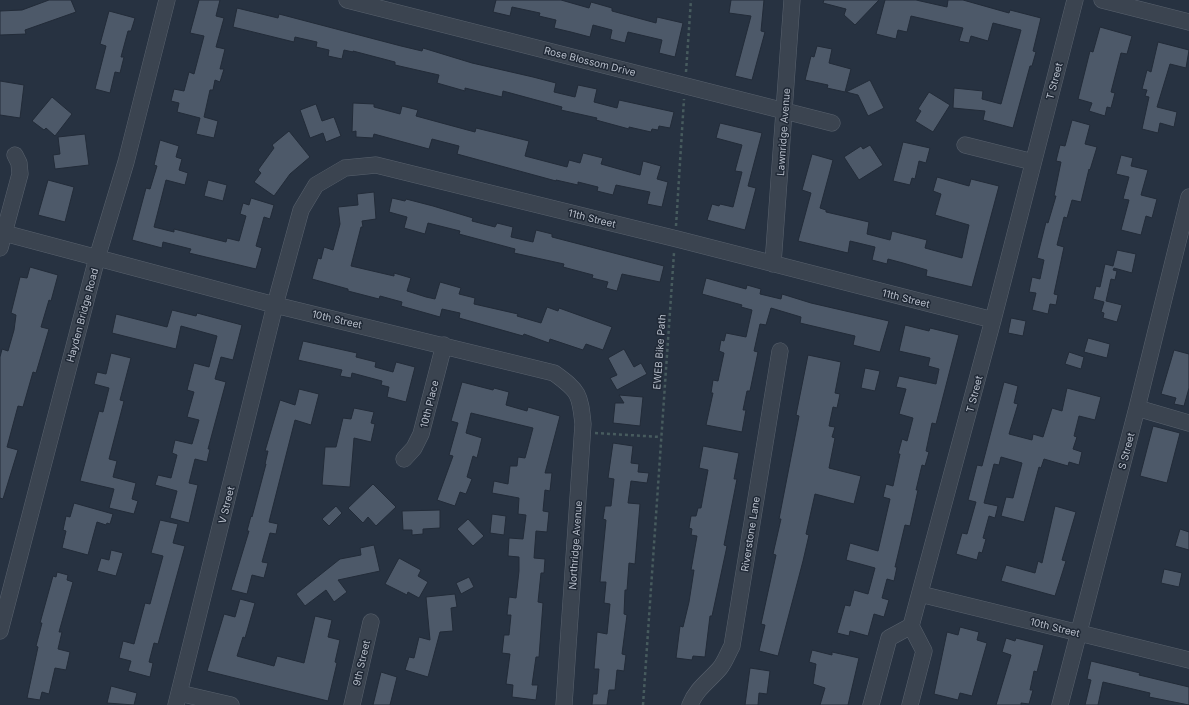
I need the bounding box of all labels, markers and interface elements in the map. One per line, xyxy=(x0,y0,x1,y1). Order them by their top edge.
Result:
street label: Rose Blossom Drive xyxy=(543,44,637,78)
street label: T Street xyxy=(1043,61,1065,101)
street label: Lawnridge Avenue xyxy=(774,88,792,176)
street label: 11th Street xyxy=(567,206,618,230)
street label: Hayden Bridge Road xyxy=(64,267,100,363)
street label: 11th Street xyxy=(881,286,932,310)
street label: 10th Street xyxy=(311,307,364,331)
street label: EWEB Bike Path xyxy=(650,314,668,390)
street label: T Street xyxy=(963,374,985,414)
street label: 10th Place xyxy=(417,379,441,429)
street label: S Street xyxy=(1115,431,1137,471)
street label: V Street xyxy=(216,484,237,525)
street label: Riverstone Lane xyxy=(738,495,762,572)
street label: Northridge Avenue xyxy=(566,500,584,590)
street label: 10th Street xyxy=(1029,615,1082,639)
street label: 9th Street xyxy=(350,638,372,687)

